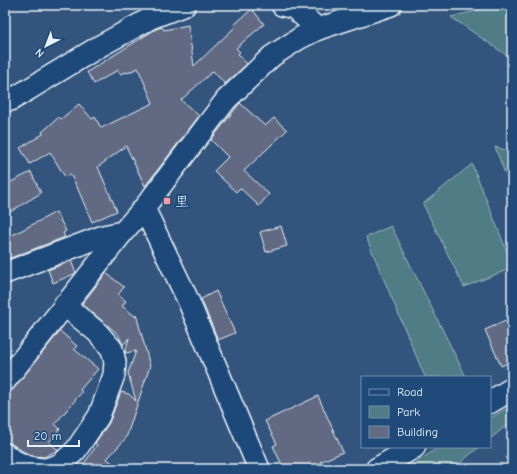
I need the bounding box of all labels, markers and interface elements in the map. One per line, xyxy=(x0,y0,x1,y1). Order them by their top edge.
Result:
north arrow xyxy=(26,26,66,66)
text: N xyxy=(33,46,47,60)
place label: 里 xyxy=(175,193,189,210)
marker: 里 xyxy=(162,196,172,206)
legend xyxy=(361,376,491,448)
text: Road xyxy=(397,385,423,399)
text: Park xyxy=(397,405,420,419)
scale bar xyxy=(28,422,79,448)
text: Building xyxy=(397,425,438,439)
text: 20 m xyxy=(34,429,62,443)

